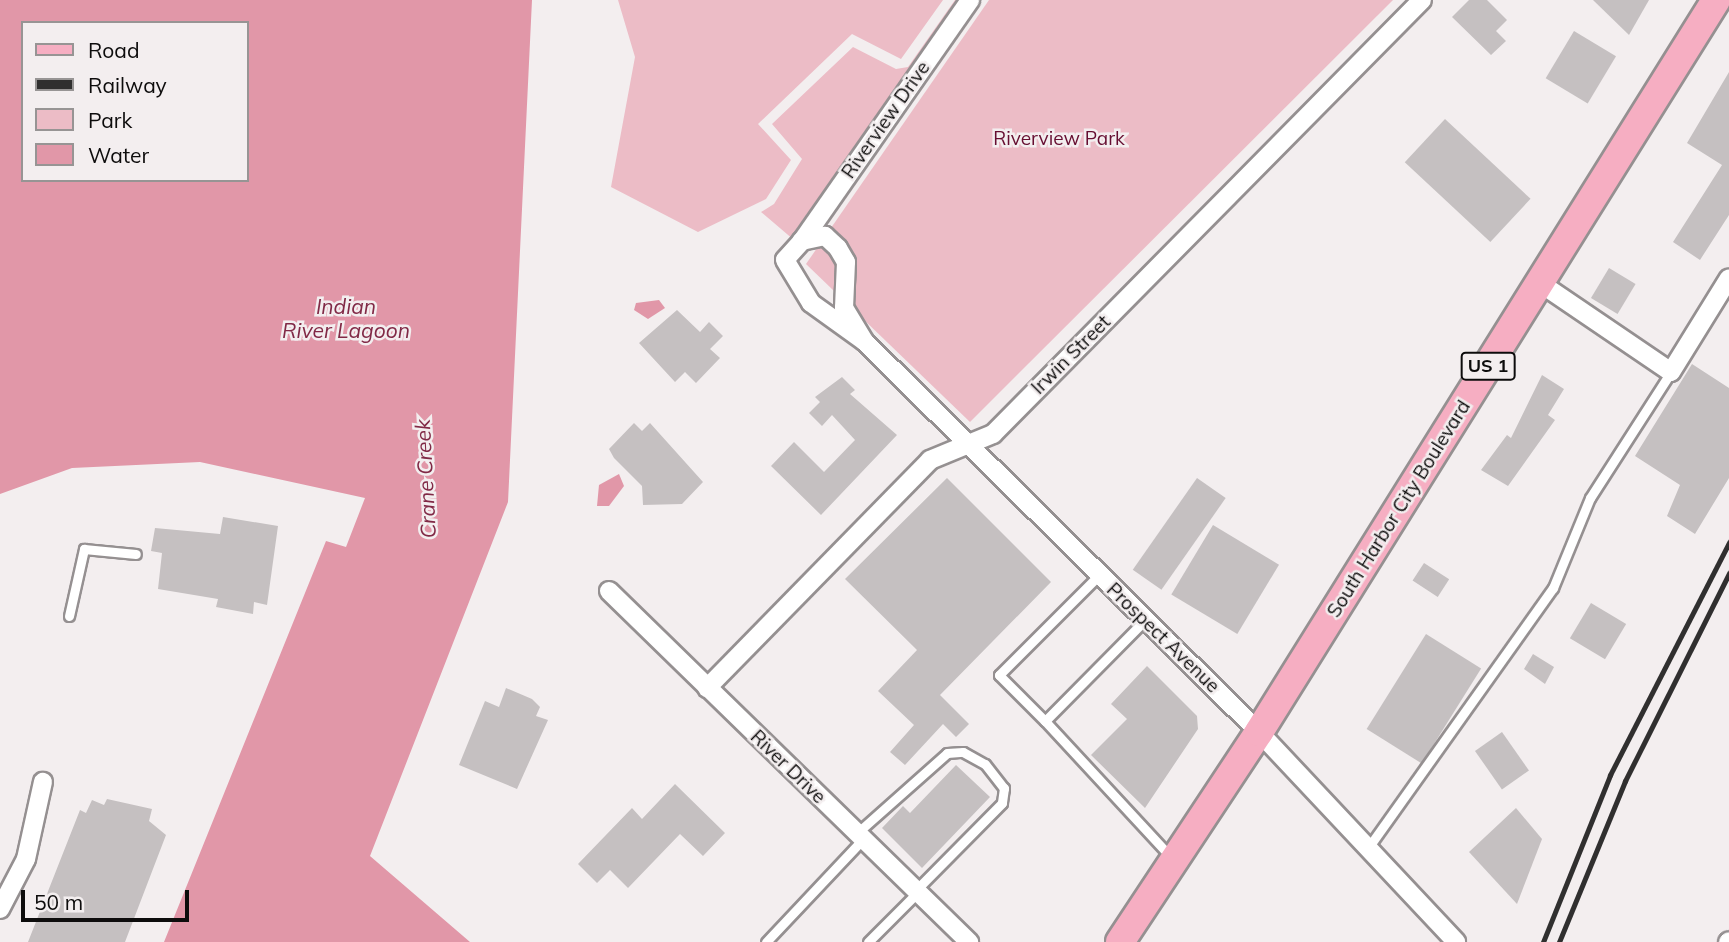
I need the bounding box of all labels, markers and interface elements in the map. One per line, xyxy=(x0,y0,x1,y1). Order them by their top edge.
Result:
legend xyxy=(21,21,248,182)
text: Road xyxy=(88,37,139,63)
street label: Riverview Drive xyxy=(837,57,935,183)
text: Railway xyxy=(88,72,167,98)
text: Park xyxy=(88,107,132,133)
park label: Riverview Park xyxy=(993,128,1125,150)
text: Water xyxy=(88,142,149,168)
water label: Indian River Lagoon xyxy=(282,293,410,343)
street label: Irwin Street xyxy=(1027,311,1115,399)
road number: US 1 xyxy=(1460,352,1516,380)
street label: South Harbor City Boulevard xyxy=(1323,396,1475,622)
water label: Crane Creek xyxy=(409,419,441,539)
street label: Prospect Avenue xyxy=(1102,578,1224,698)
street label: River Drive xyxy=(746,726,830,808)
scale bar xyxy=(24,876,192,920)
text: 50 m xyxy=(34,889,83,915)

